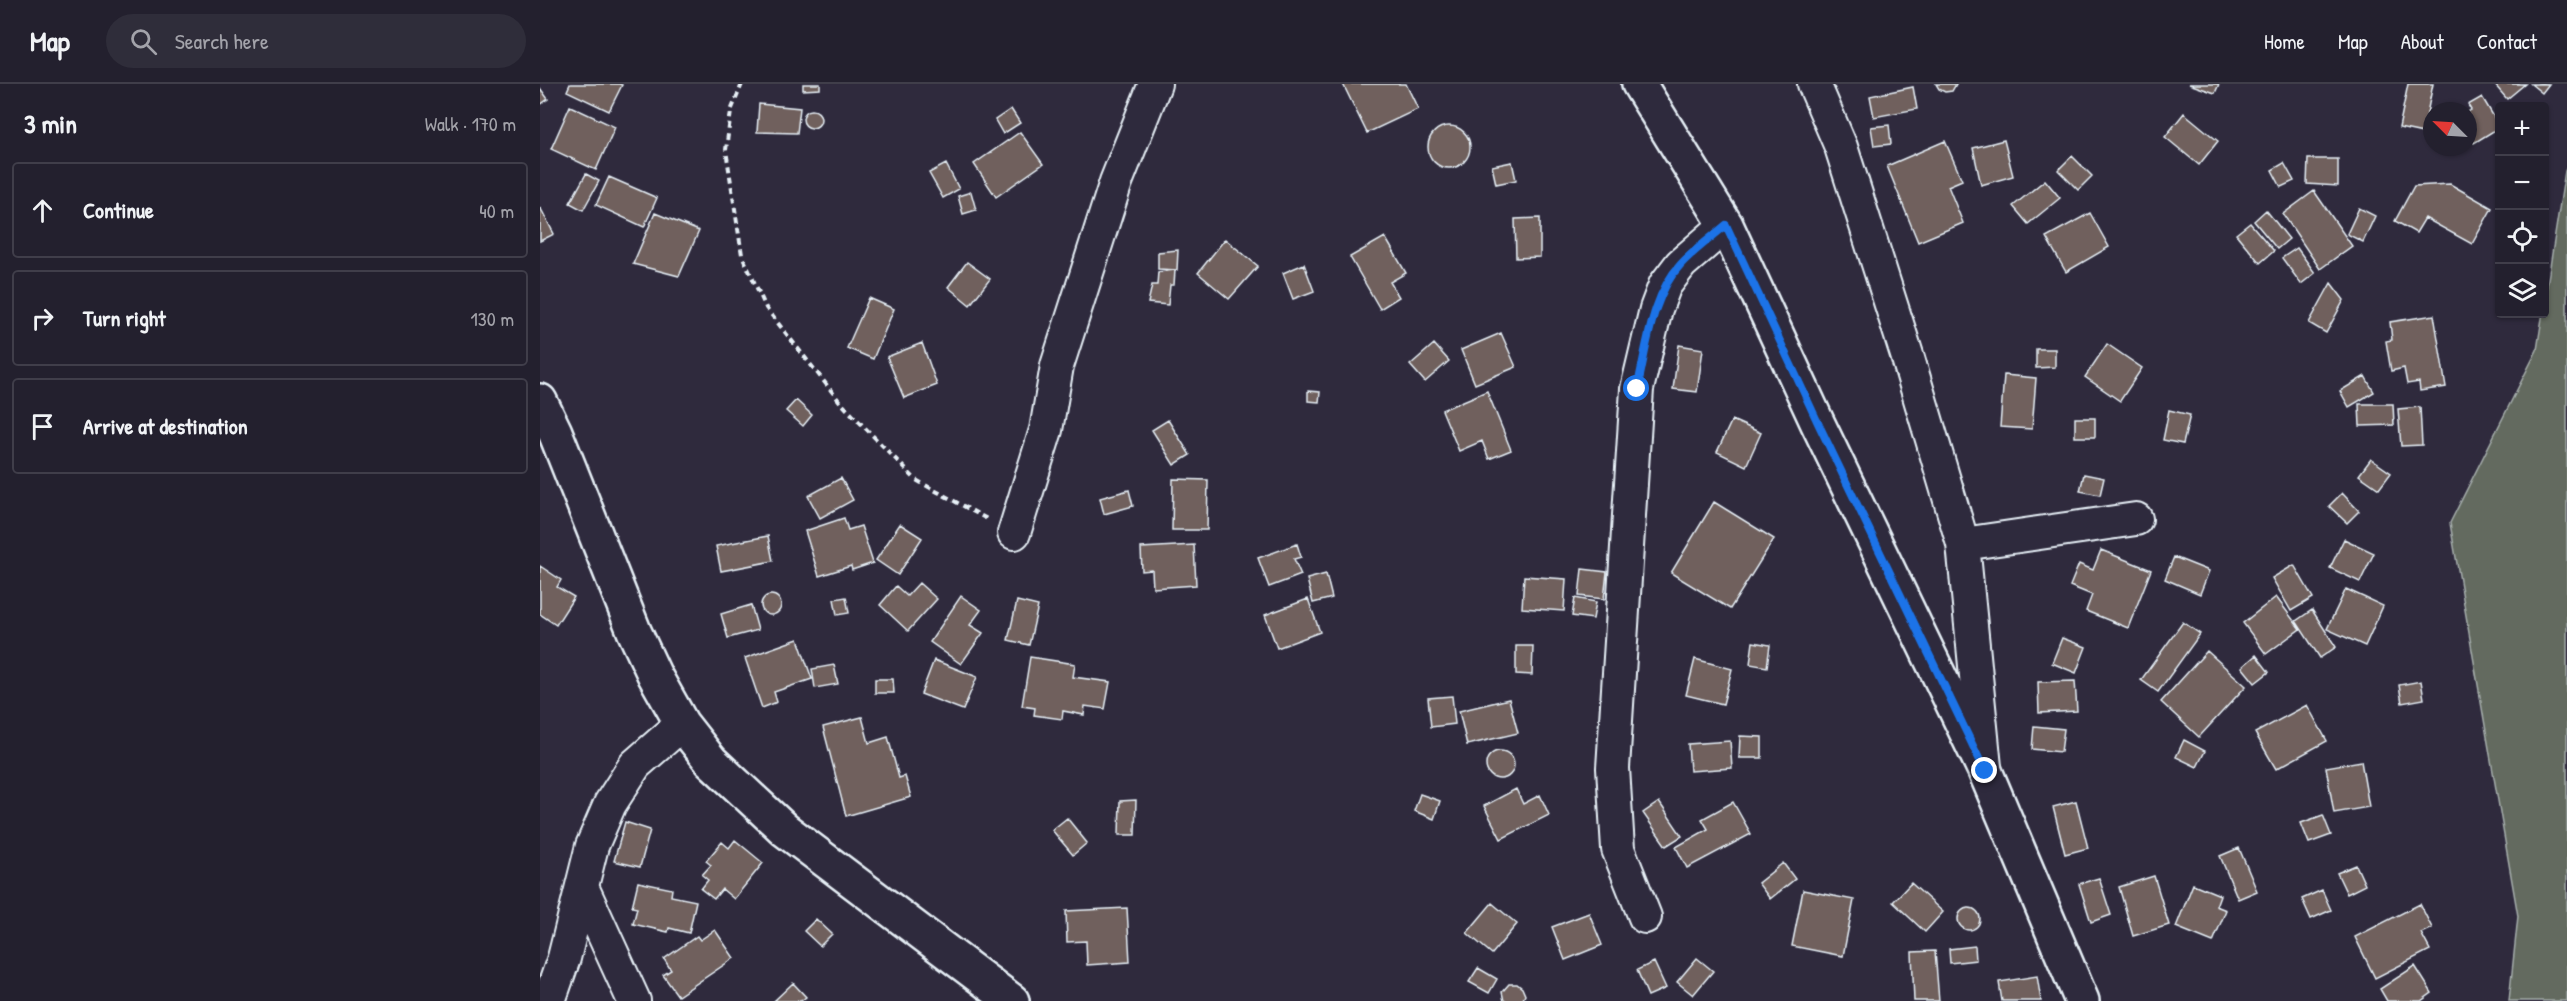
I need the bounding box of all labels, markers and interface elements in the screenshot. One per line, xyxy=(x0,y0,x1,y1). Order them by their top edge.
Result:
search box xyxy=(106,14,526,68)
text: Map xyxy=(30,22,70,60)
icon: search xyxy=(127,25,160,58)
text: Search here xyxy=(175,26,269,56)
text: Home xyxy=(2264,27,2305,56)
text: Map xyxy=(2338,27,2368,56)
text: About xyxy=(2401,27,2444,56)
text: Contact xyxy=(2477,27,2537,56)
north arrow xyxy=(2423,102,2477,156)
map controls xyxy=(2495,102,2549,318)
button: + xyxy=(2495,102,2549,156)
text: 3 min xyxy=(24,106,77,141)
text: Walk · 170 m xyxy=(425,110,516,137)
button: − xyxy=(2495,156,2549,210)
icon: ahead xyxy=(26,194,59,227)
text: Continue xyxy=(83,195,154,225)
text: 40 m xyxy=(479,197,514,224)
button: locate xyxy=(2495,210,2549,264)
button: layers xyxy=(2495,264,2549,318)
icon: right xyxy=(26,302,59,335)
text: Turn right xyxy=(83,303,166,333)
text: 130 m xyxy=(471,305,514,332)
route start xyxy=(1623,375,1649,401)
icon: arrive xyxy=(26,410,59,443)
text: Arrive at destination xyxy=(83,411,248,441)
route end xyxy=(1971,757,1997,783)

